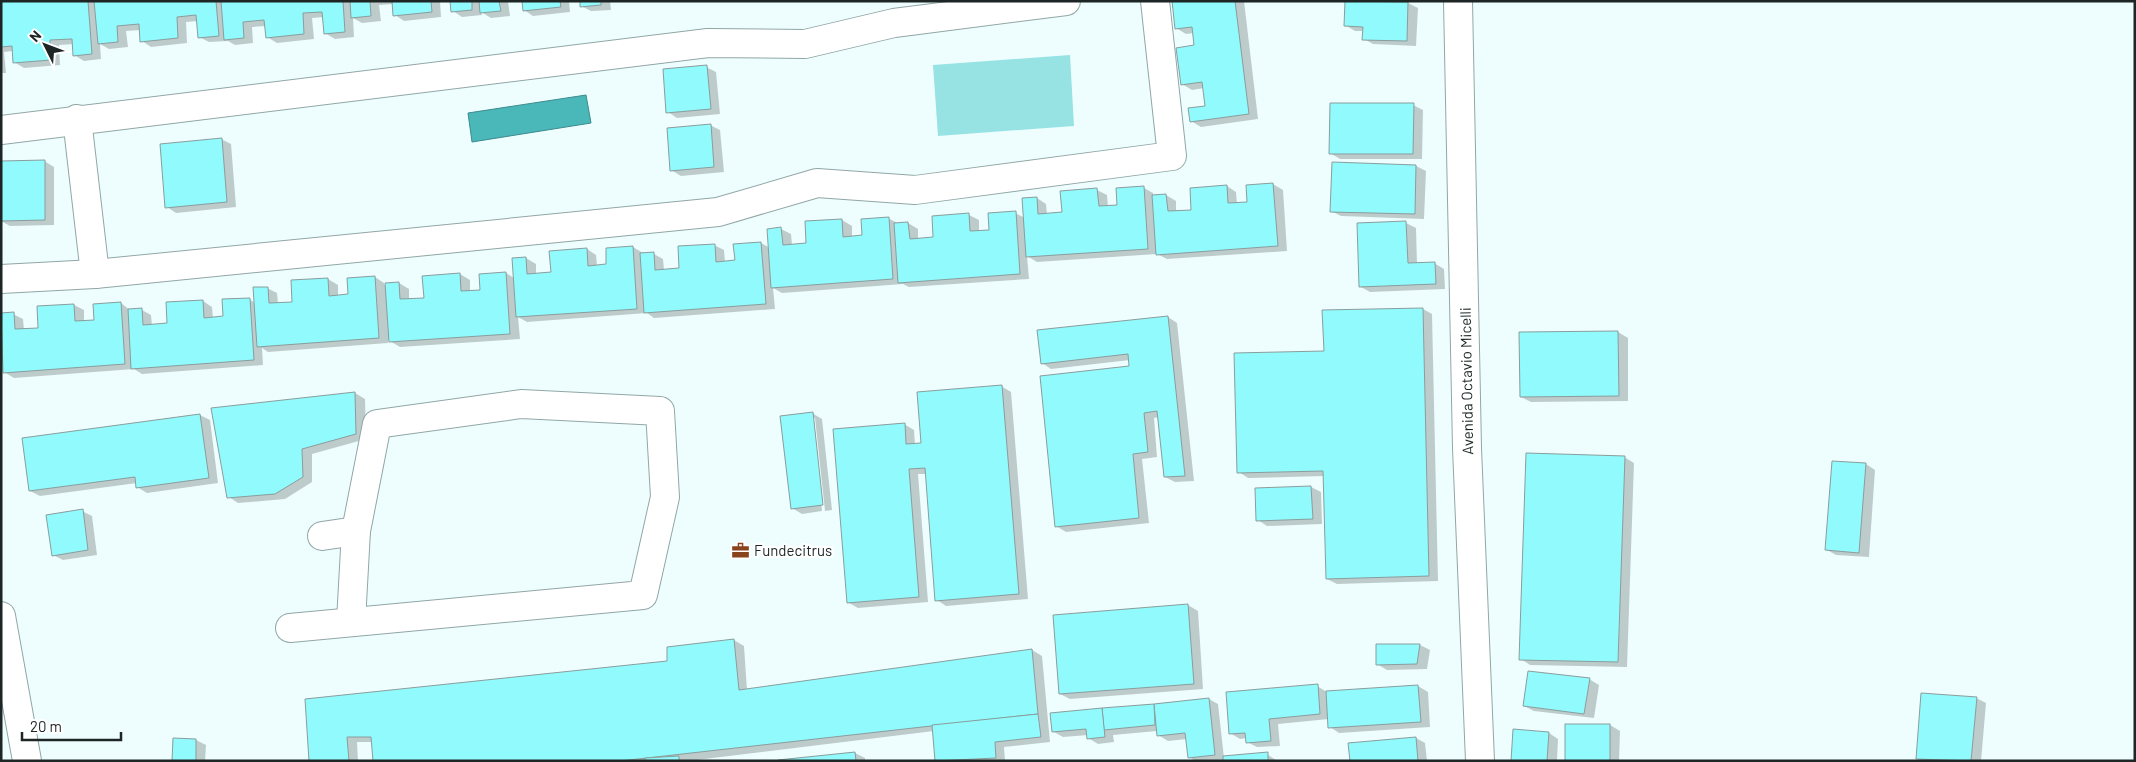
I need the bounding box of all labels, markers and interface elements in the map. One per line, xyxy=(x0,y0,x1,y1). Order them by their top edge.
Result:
north arrow xyxy=(20,20,70,70)
text: N xyxy=(26,27,44,45)
street label: Avenida Octavio Micelli xyxy=(1456,307,1476,455)
office icon: Fundecitrus xyxy=(730,540,750,560)
place label: Fundecitrus xyxy=(754,541,832,559)
scale bar xyxy=(22,710,121,742)
text: 20 m xyxy=(30,717,62,735)

